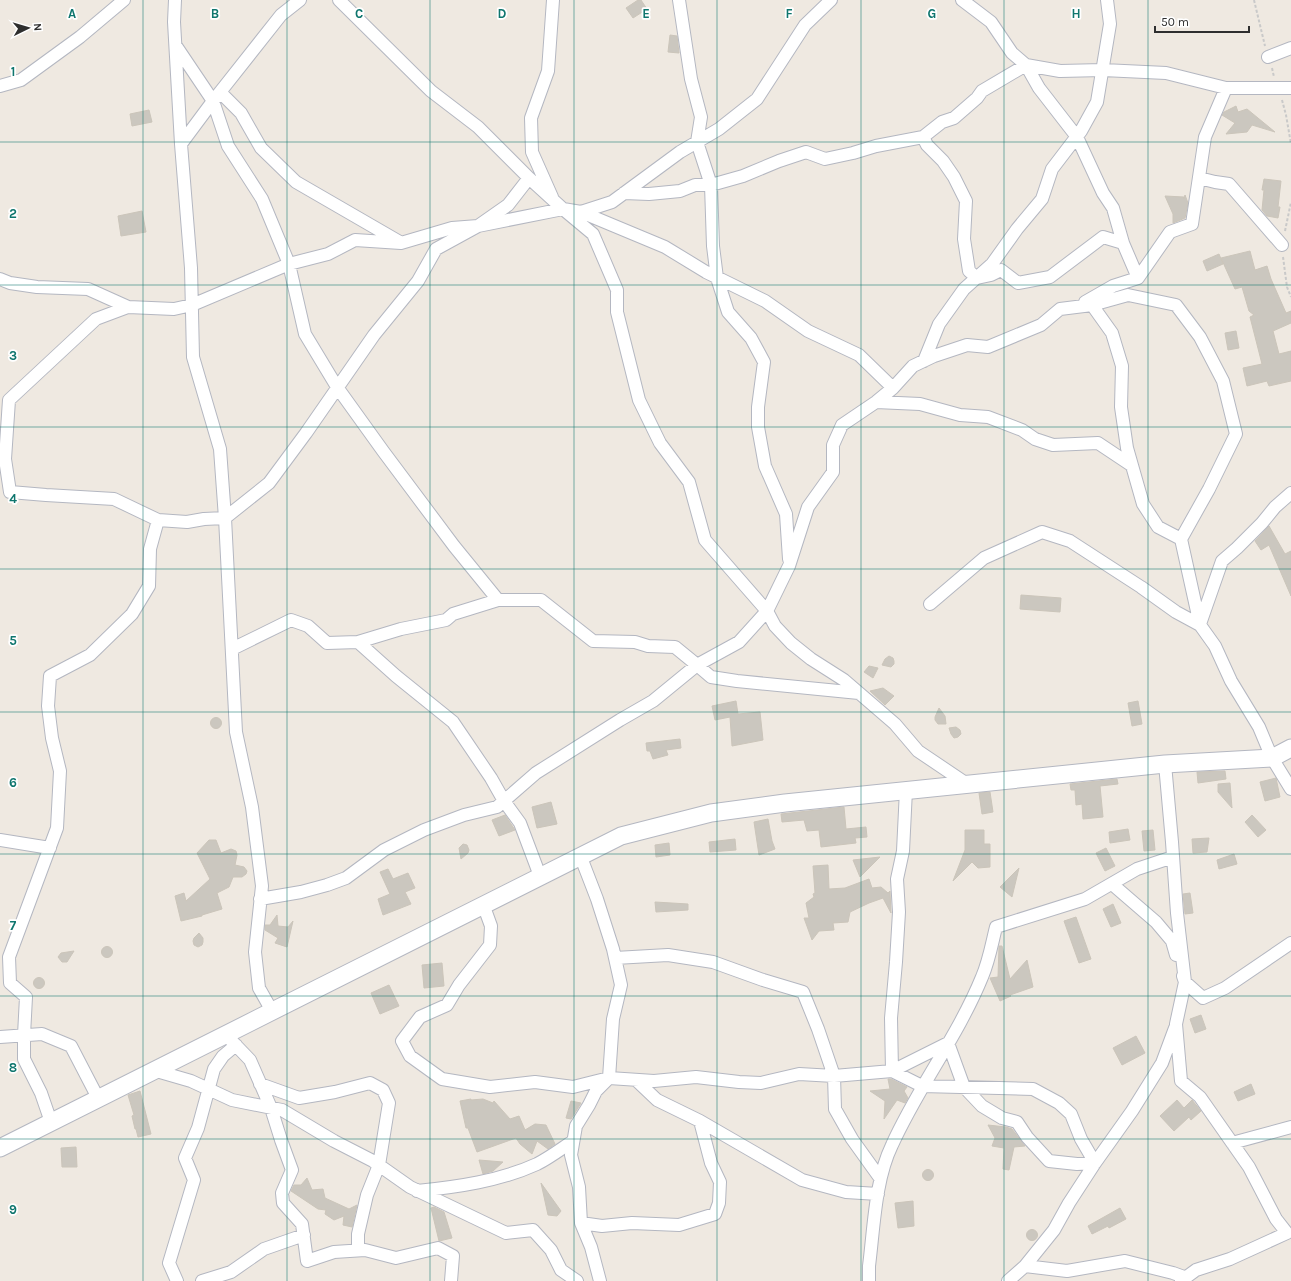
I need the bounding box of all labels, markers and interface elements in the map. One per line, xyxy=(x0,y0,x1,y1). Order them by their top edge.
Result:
text: A xyxy=(68,6,76,21)
text: B xyxy=(211,6,219,21)
text: C xyxy=(355,6,363,21)
text: D xyxy=(498,6,507,21)
text: E xyxy=(642,6,650,21)
text: F xyxy=(785,6,793,21)
text: G xyxy=(928,6,936,21)
text: H xyxy=(1071,6,1081,21)
north arrow xyxy=(8,8,48,48)
scale bar xyxy=(1155,8,1249,34)
text: 50 m xyxy=(1161,15,1189,29)
text: N xyxy=(31,23,44,32)
text: 1 xyxy=(11,64,15,79)
text: 2 xyxy=(9,206,17,221)
text: 3 xyxy=(9,348,17,363)
text: 4 xyxy=(9,491,17,506)
text: 5 xyxy=(9,633,17,648)
text: 6 xyxy=(9,775,17,790)
text: 7 xyxy=(10,918,17,933)
text: 8 xyxy=(9,1060,17,1075)
text: 9 xyxy=(9,1202,17,1217)

